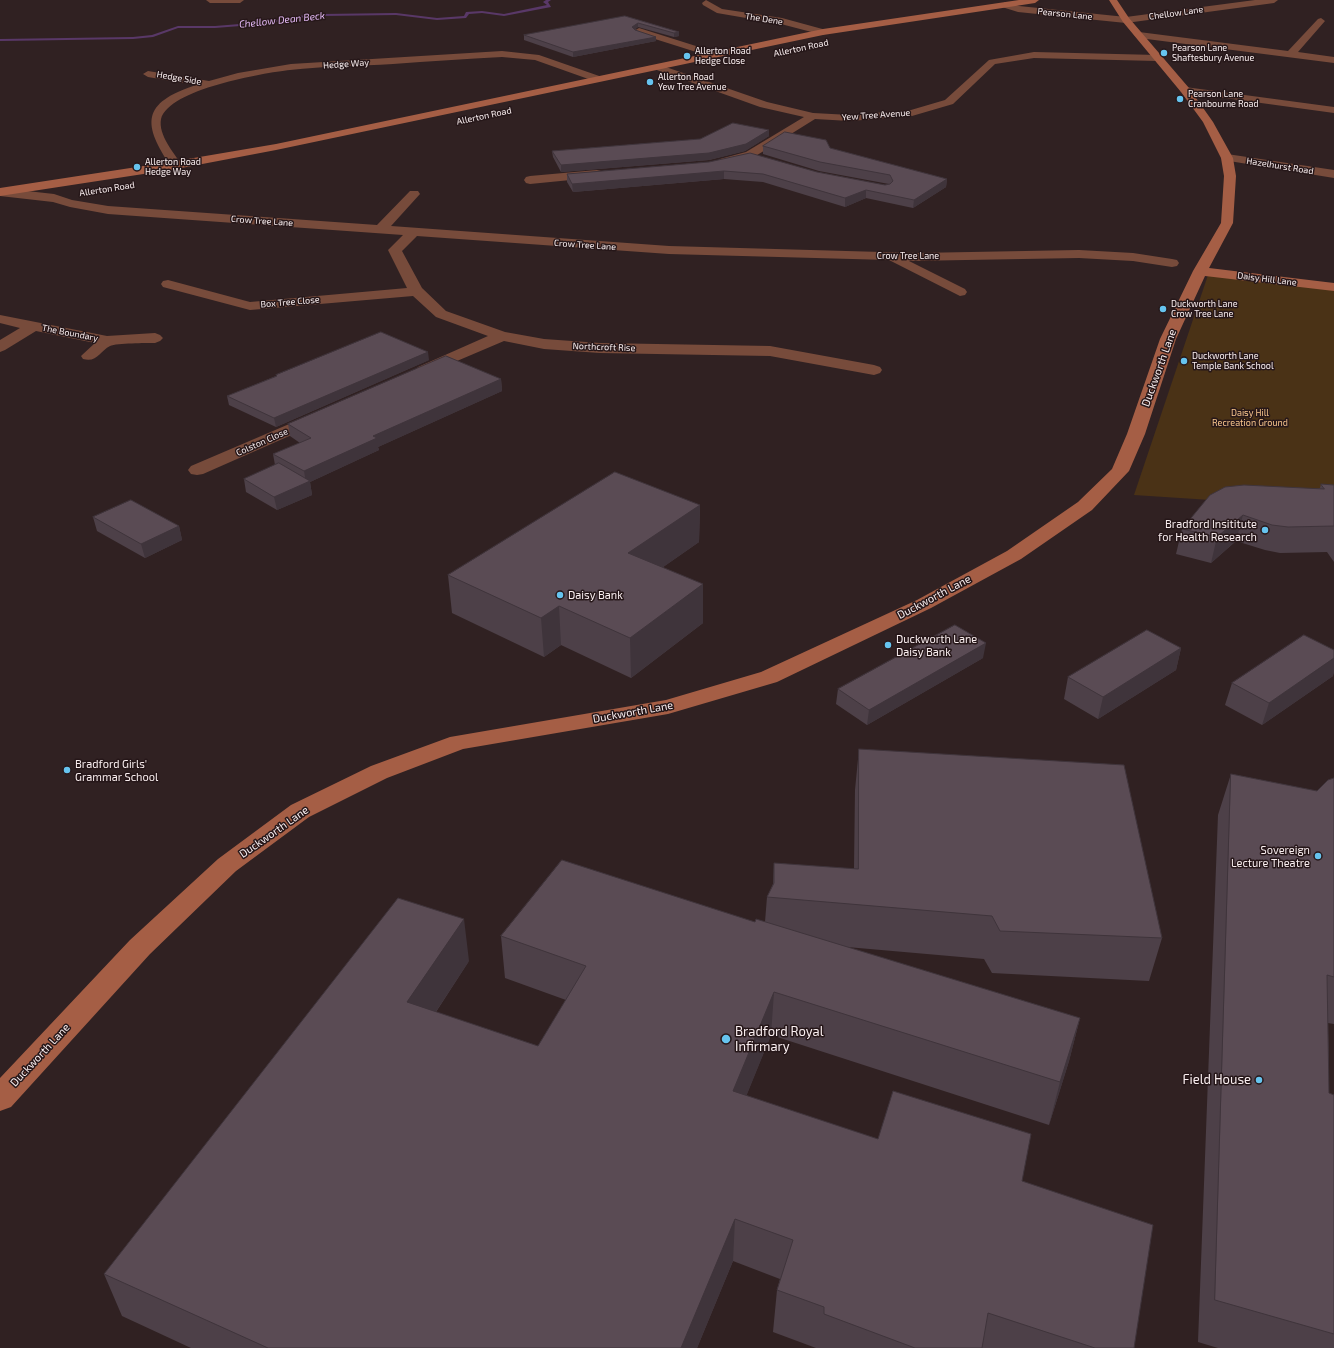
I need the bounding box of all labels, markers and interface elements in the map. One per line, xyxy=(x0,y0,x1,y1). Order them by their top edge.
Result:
street label: Chellow Lane xyxy=(1148,4,1204,22)
street label: Pearson Lane xyxy=(1037,6,1093,22)
water label: Chellow Dean Beck xyxy=(238,10,326,30)
street label: The Dene xyxy=(744,11,784,27)
street label: Allerton Road xyxy=(773,37,829,59)
place label: Pearson Lane Shaftesbury Avenue xyxy=(1172,43,1254,64)
place label: Allerton Road Hedge Close xyxy=(695,46,751,67)
marker: Pearson Lane Shaftesbury Avenue xyxy=(1159,48,1169,58)
marker: Allerton Road Hedge Close xyxy=(682,51,692,61)
street label: Hedge Way xyxy=(323,57,369,71)
street label: Hedge Side xyxy=(156,69,202,87)
place label: Allerton Road Yew Tree Avenue xyxy=(658,72,726,93)
marker: Allerton Road Yew Tree Avenue xyxy=(645,77,655,87)
place label: Pearson Lane Cranbourne Road xyxy=(1188,89,1259,110)
marker: Pearson Lane Cranbourne Road xyxy=(1175,94,1185,104)
street label: Allerton Road xyxy=(456,105,512,127)
street label: Yew Tree Avenue xyxy=(841,107,911,123)
street label: Hazelhurst Road xyxy=(1246,155,1314,177)
place label: Allerton Road Hedge Way xyxy=(145,157,201,178)
marker: Allerton Road Hedge Way xyxy=(132,162,142,172)
street label: Allerton Road xyxy=(79,179,135,199)
street label: Crow Tree Lane xyxy=(231,213,293,229)
street label: Crow Tree Lane xyxy=(554,237,616,253)
street label: Crow Tree Lane xyxy=(877,251,939,261)
street label: Daisy Hill Lane xyxy=(1237,270,1297,288)
street label: Box Tree Close xyxy=(260,294,320,310)
place label: Duckworth Lane Crow Tree Lane xyxy=(1171,299,1237,320)
marker: Duckworth Lane Crow Tree Lane xyxy=(1158,304,1168,314)
street label: The Boundary xyxy=(41,322,99,344)
street label: Duckworth Lane xyxy=(1139,328,1179,408)
street label: Northcroft Rise xyxy=(572,341,636,353)
place label: Duckworth Lane Temple Bank School xyxy=(1192,351,1274,372)
marker: Duckworth Lane Temple Bank School xyxy=(1179,356,1189,366)
park label: Daisy Hill Recreation Ground xyxy=(1212,408,1288,429)
street label: Colston Close xyxy=(234,426,290,458)
place label: Bradford Insititute for Health Research xyxy=(1158,517,1257,543)
marker: Bradford Insititute for Health Research xyxy=(1260,525,1270,535)
street label: Duckworth Lane xyxy=(895,572,973,622)
place label: Daisy Bank xyxy=(568,588,623,602)
marker: Daisy Bank xyxy=(555,590,565,600)
place label: Duckworth Lane Daisy Bank xyxy=(896,632,977,658)
marker: Duckworth Lane Daisy Bank xyxy=(883,640,893,650)
street label: Duckworth Lane xyxy=(592,698,674,726)
place label: Bradford Girls' Grammar School xyxy=(75,757,158,783)
marker: Bradford Girls' Grammar School xyxy=(62,765,72,775)
street label: Duckworth Lane xyxy=(237,803,311,861)
place label: Sovereign Lecture Theatre xyxy=(1231,843,1310,869)
marker: Sovereign Lecture Theatre xyxy=(1313,851,1323,861)
street label: Duckworth Lane xyxy=(7,1021,73,1089)
place label: Bradford Royal Infirmary xyxy=(735,1024,824,1055)
marker: Bradford Royal Infirmary xyxy=(720,1033,732,1045)
place label: Field House xyxy=(1183,1072,1251,1088)
marker: Field House xyxy=(1254,1075,1264,1085)

